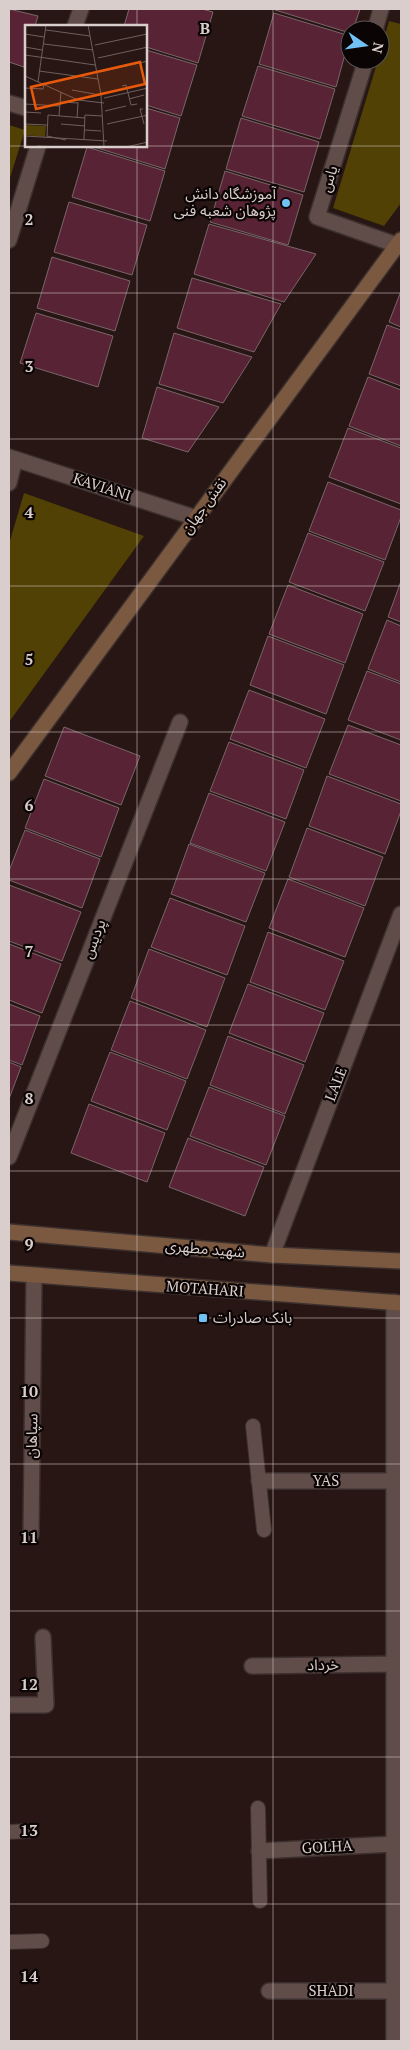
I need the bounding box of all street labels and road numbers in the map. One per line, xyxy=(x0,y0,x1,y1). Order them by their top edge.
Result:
street label: یاس xyxy=(315,163,342,195)
street label: KAVIANI xyxy=(71,467,134,505)
street label: نقش جهان xyxy=(176,473,230,538)
street label: پردیس xyxy=(76,916,111,962)
street label: LALE xyxy=(319,1064,351,1104)
street label: شهید مطهری xyxy=(164,1235,246,1261)
street label: MOTAHARI xyxy=(165,1275,245,1301)
street label: سپاهان xyxy=(21,1413,43,1459)
street label: YAS xyxy=(313,1470,339,1490)
street label: خرداد xyxy=(307,1654,339,1674)
street label: GOLHA xyxy=(301,1835,354,1857)
street label: SHADI xyxy=(308,1980,354,2000)

